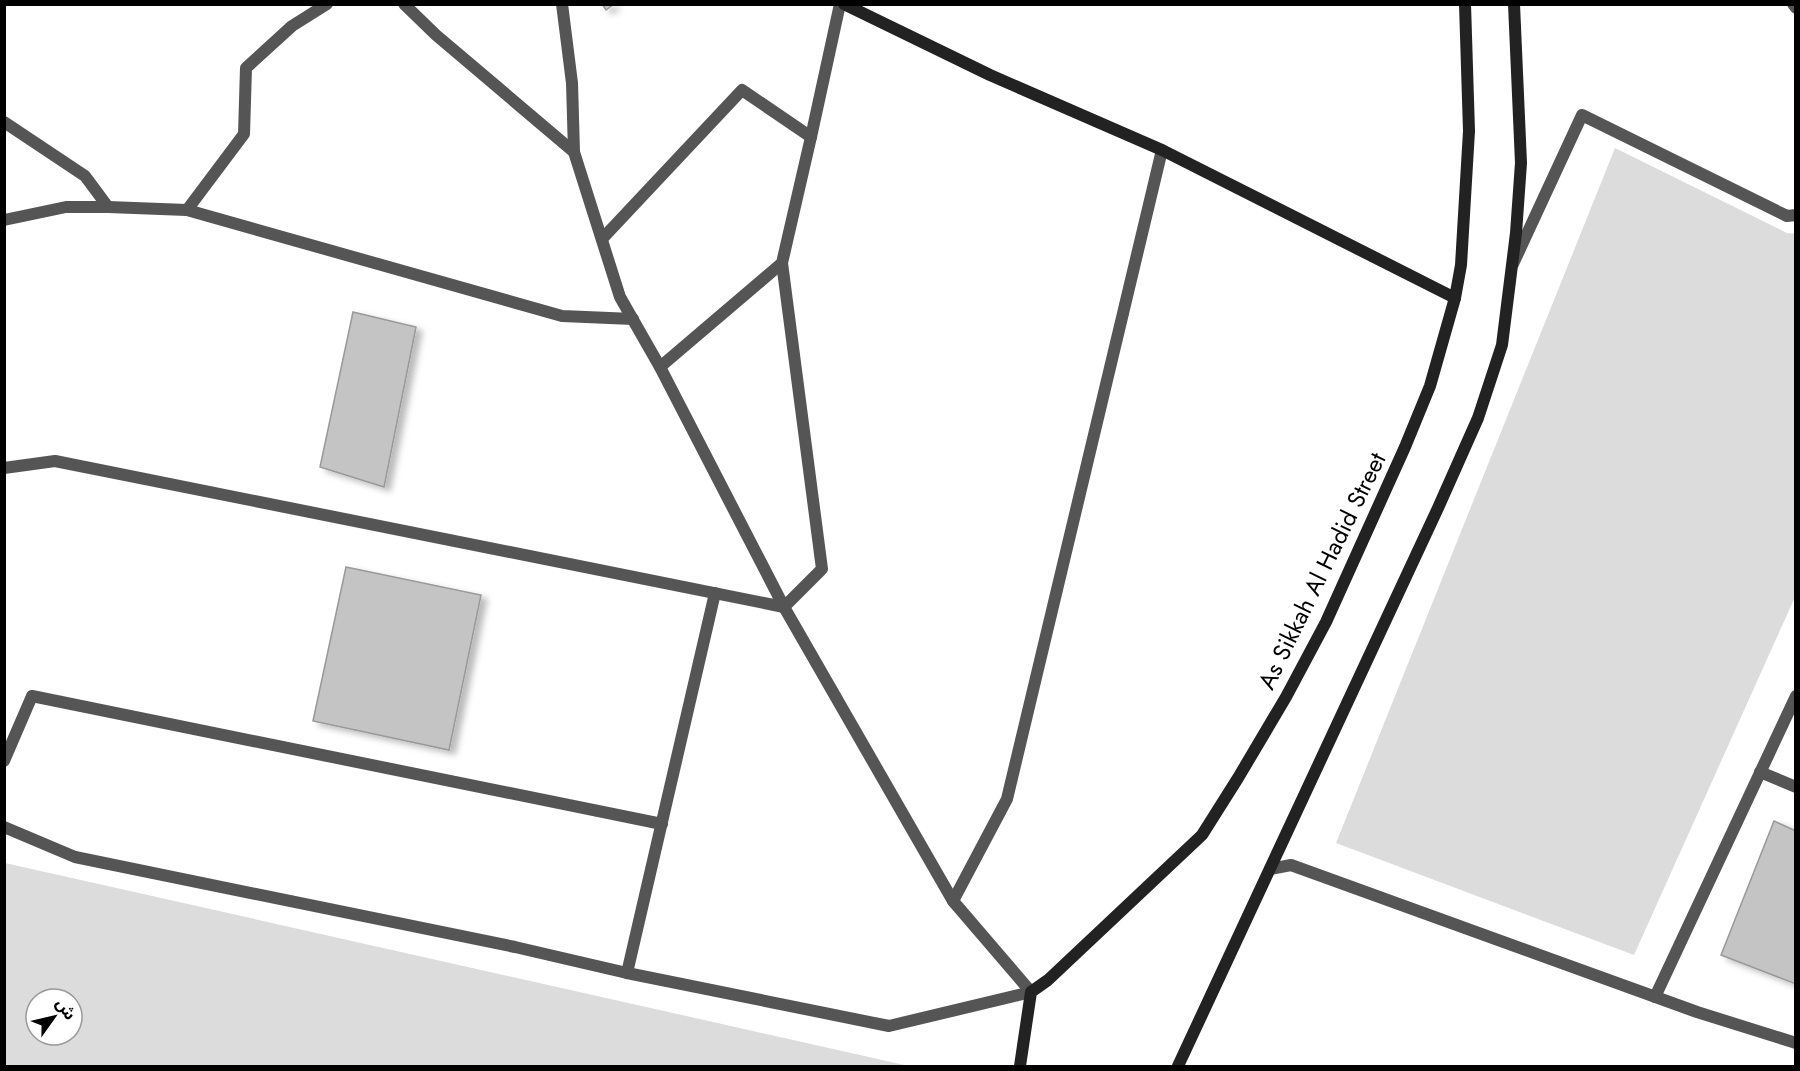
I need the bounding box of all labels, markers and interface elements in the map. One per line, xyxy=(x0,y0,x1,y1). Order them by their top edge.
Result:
street label: As Sikkah Al Hadid Street xyxy=(1249,446,1394,695)
north arrow xyxy=(24,987,84,1047)
text: ش xyxy=(50,993,82,1024)

